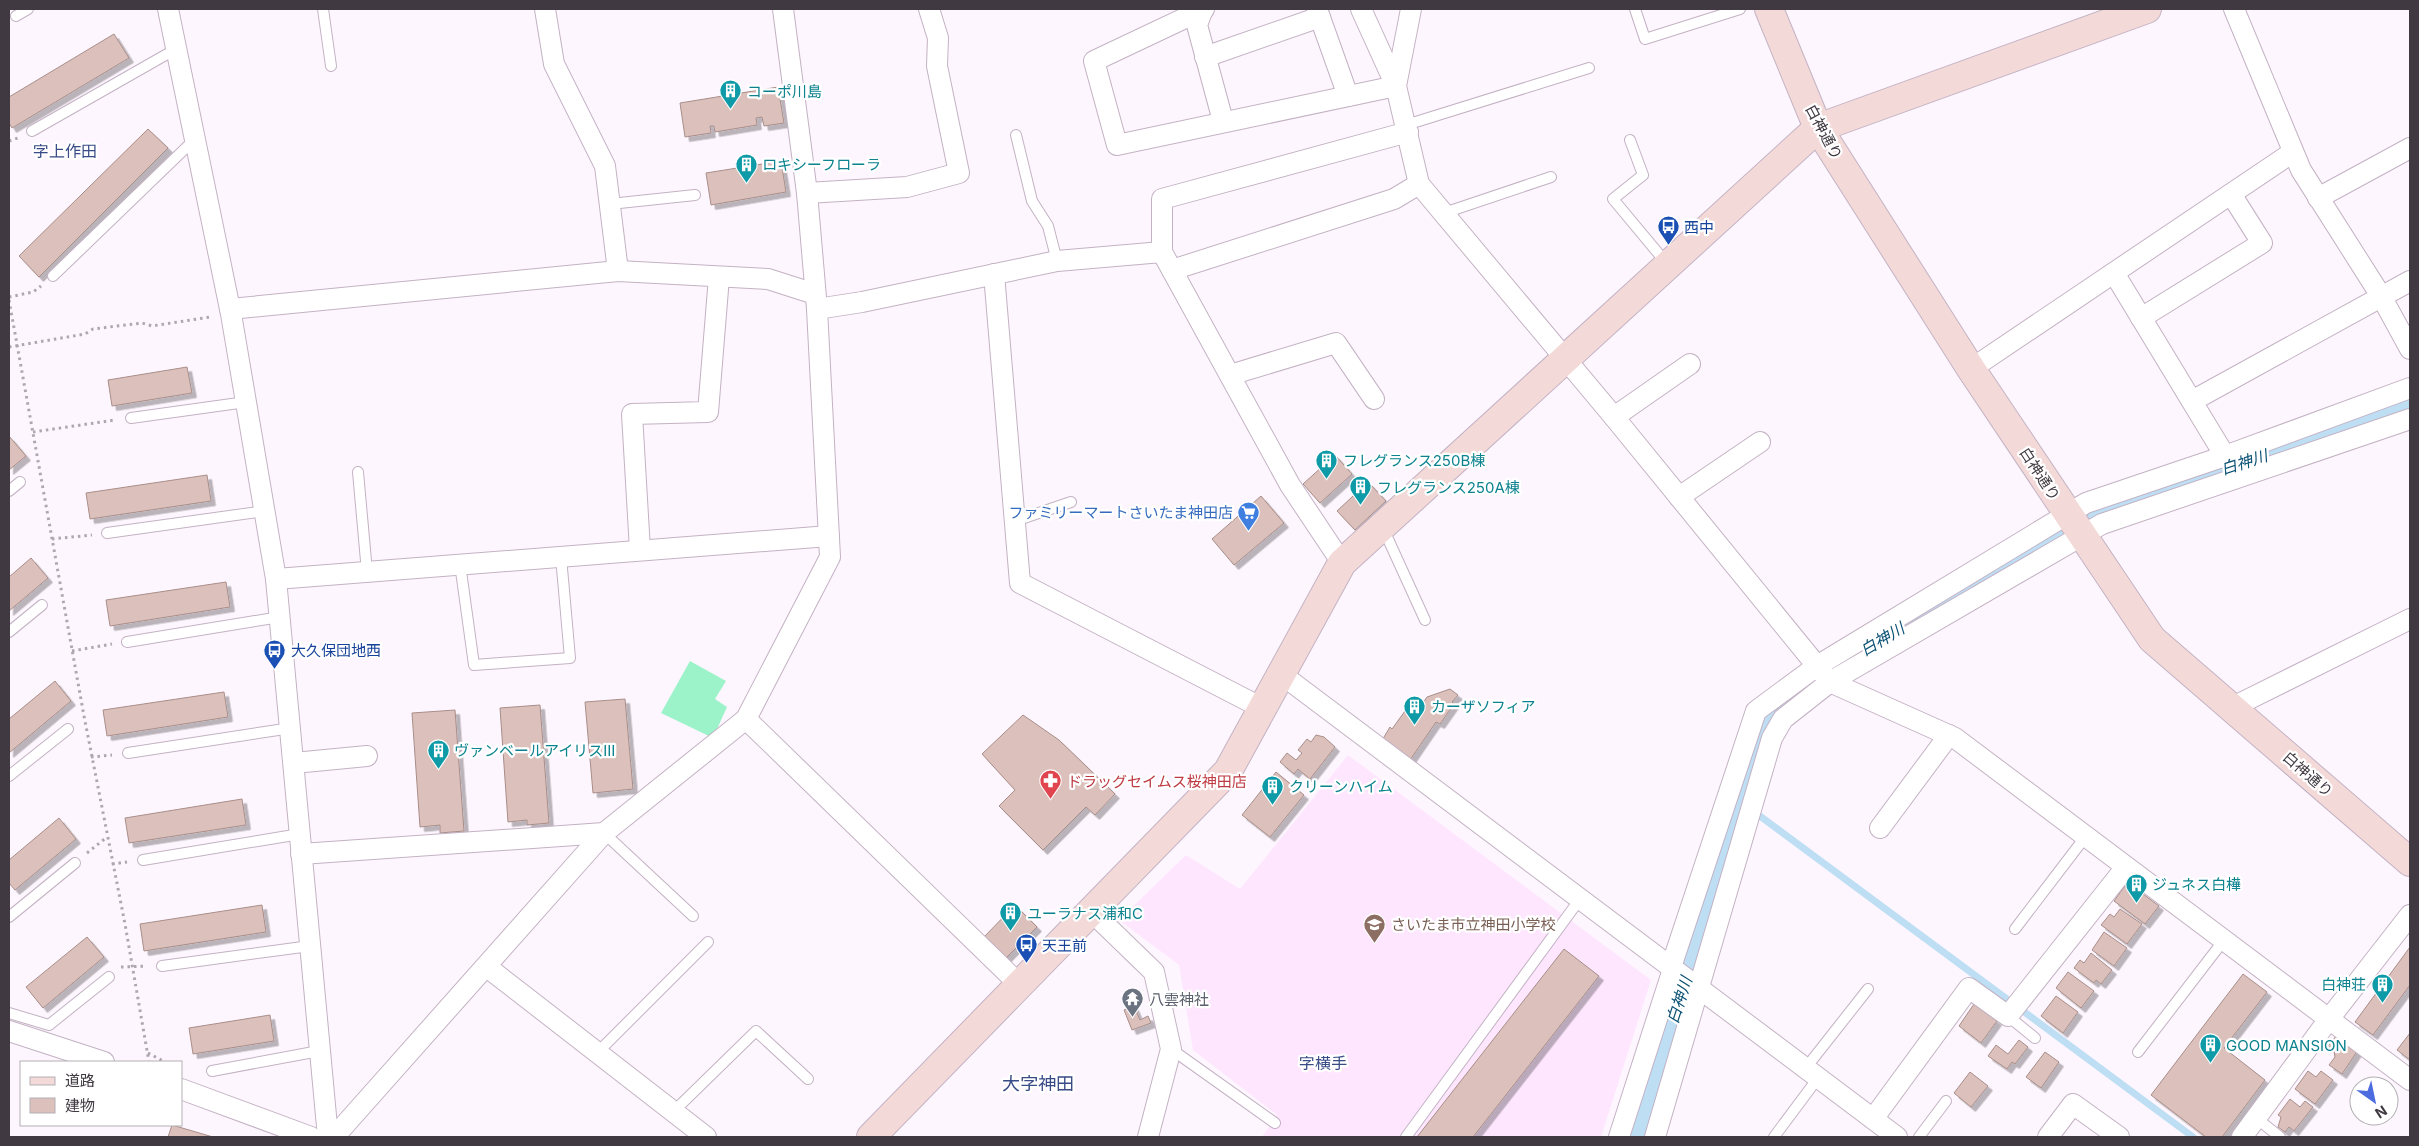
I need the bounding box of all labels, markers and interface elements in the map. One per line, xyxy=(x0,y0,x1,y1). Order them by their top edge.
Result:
building icon: コーポ川島 xyxy=(719,79,743,110)
place label: コーポ川島 xyxy=(747,82,822,101)
street label: 白神通り xyxy=(1802,101,1846,163)
district label: 字上作田 xyxy=(33,141,97,161)
building icon: ロキシーフローラ xyxy=(734,152,758,183)
place label: ロキシーフローラ xyxy=(762,155,881,174)
bus stop icon: 西中 xyxy=(1656,215,1680,246)
place label: 西中 xyxy=(1684,218,1714,237)
street label: 白神通り xyxy=(2016,444,2064,504)
water label: 白神川 xyxy=(2218,444,2272,479)
building icon: フレグランス250B棟 xyxy=(1315,448,1339,479)
place label: フレグランス250B棟 xyxy=(1343,451,1485,470)
building icon: フレグランス250A棟 xyxy=(1349,475,1373,506)
place label: フレグランス250A棟 xyxy=(1377,478,1520,497)
supermarket icon: ファミリーマートさいたま神田店 xyxy=(1237,500,1261,531)
place label: ファミリーマートさいたま神田店 xyxy=(1008,503,1233,522)
water label: 白神川 xyxy=(1856,617,1909,660)
bus stop icon: 大久保団地西 xyxy=(263,638,287,669)
place label: 大久保団地西 xyxy=(291,641,381,660)
building icon: カーザソフィア xyxy=(1403,694,1427,725)
place label: カーザソフィア xyxy=(1431,697,1535,716)
building icon: ヴァンベールアイリスⅢ xyxy=(426,738,450,769)
place label: ヴァンベールアイリスⅢ xyxy=(454,741,615,760)
street label: 白神通り xyxy=(2279,747,2337,801)
pharmacy icon: ドラッグセイムス桜神田店 xyxy=(1039,769,1063,800)
place label: ドラッグセイムス桜神田店 xyxy=(1067,772,1247,791)
building icon: クリーンハイム xyxy=(1261,774,1285,805)
place label: クリーンハイム xyxy=(1289,777,1393,796)
building icon: ジュネス白樺 xyxy=(2124,872,2148,903)
place label: ジュネス白樺 xyxy=(2152,875,2241,894)
building icon: ユーラナス浦和C xyxy=(999,901,1023,932)
place label: ユーラナス浦和C xyxy=(1027,904,1143,923)
school or university icon: さいたま市立神田小学校 xyxy=(1363,912,1387,943)
place label: さいたま市立神田小学校 xyxy=(1391,915,1556,934)
bus stop icon: 天王前 xyxy=(1014,933,1038,964)
place label: 天王前 xyxy=(1042,936,1087,955)
water label: 白神川 xyxy=(1662,972,1697,1026)
building icon: 白神荘 xyxy=(2370,972,2394,1003)
place label: 白神荘 xyxy=(2321,975,2366,994)
temple icon: 八雲神社 xyxy=(1121,987,1145,1018)
place label: 八雲神社 xyxy=(1149,990,1209,1009)
building icon: GOOD MANSION xyxy=(2198,1033,2222,1064)
place label: GOOD MANSION xyxy=(2226,1036,2347,1055)
district label: 字横手 xyxy=(1299,1053,1347,1073)
legend xyxy=(20,1061,182,1126)
text: 道路 xyxy=(65,1071,95,1090)
district label: 大字神田 xyxy=(1002,1073,1074,1094)
north arrow xyxy=(2349,1076,2399,1126)
text: 建物 xyxy=(65,1096,95,1115)
text: N xyxy=(2372,1102,2390,1122)

